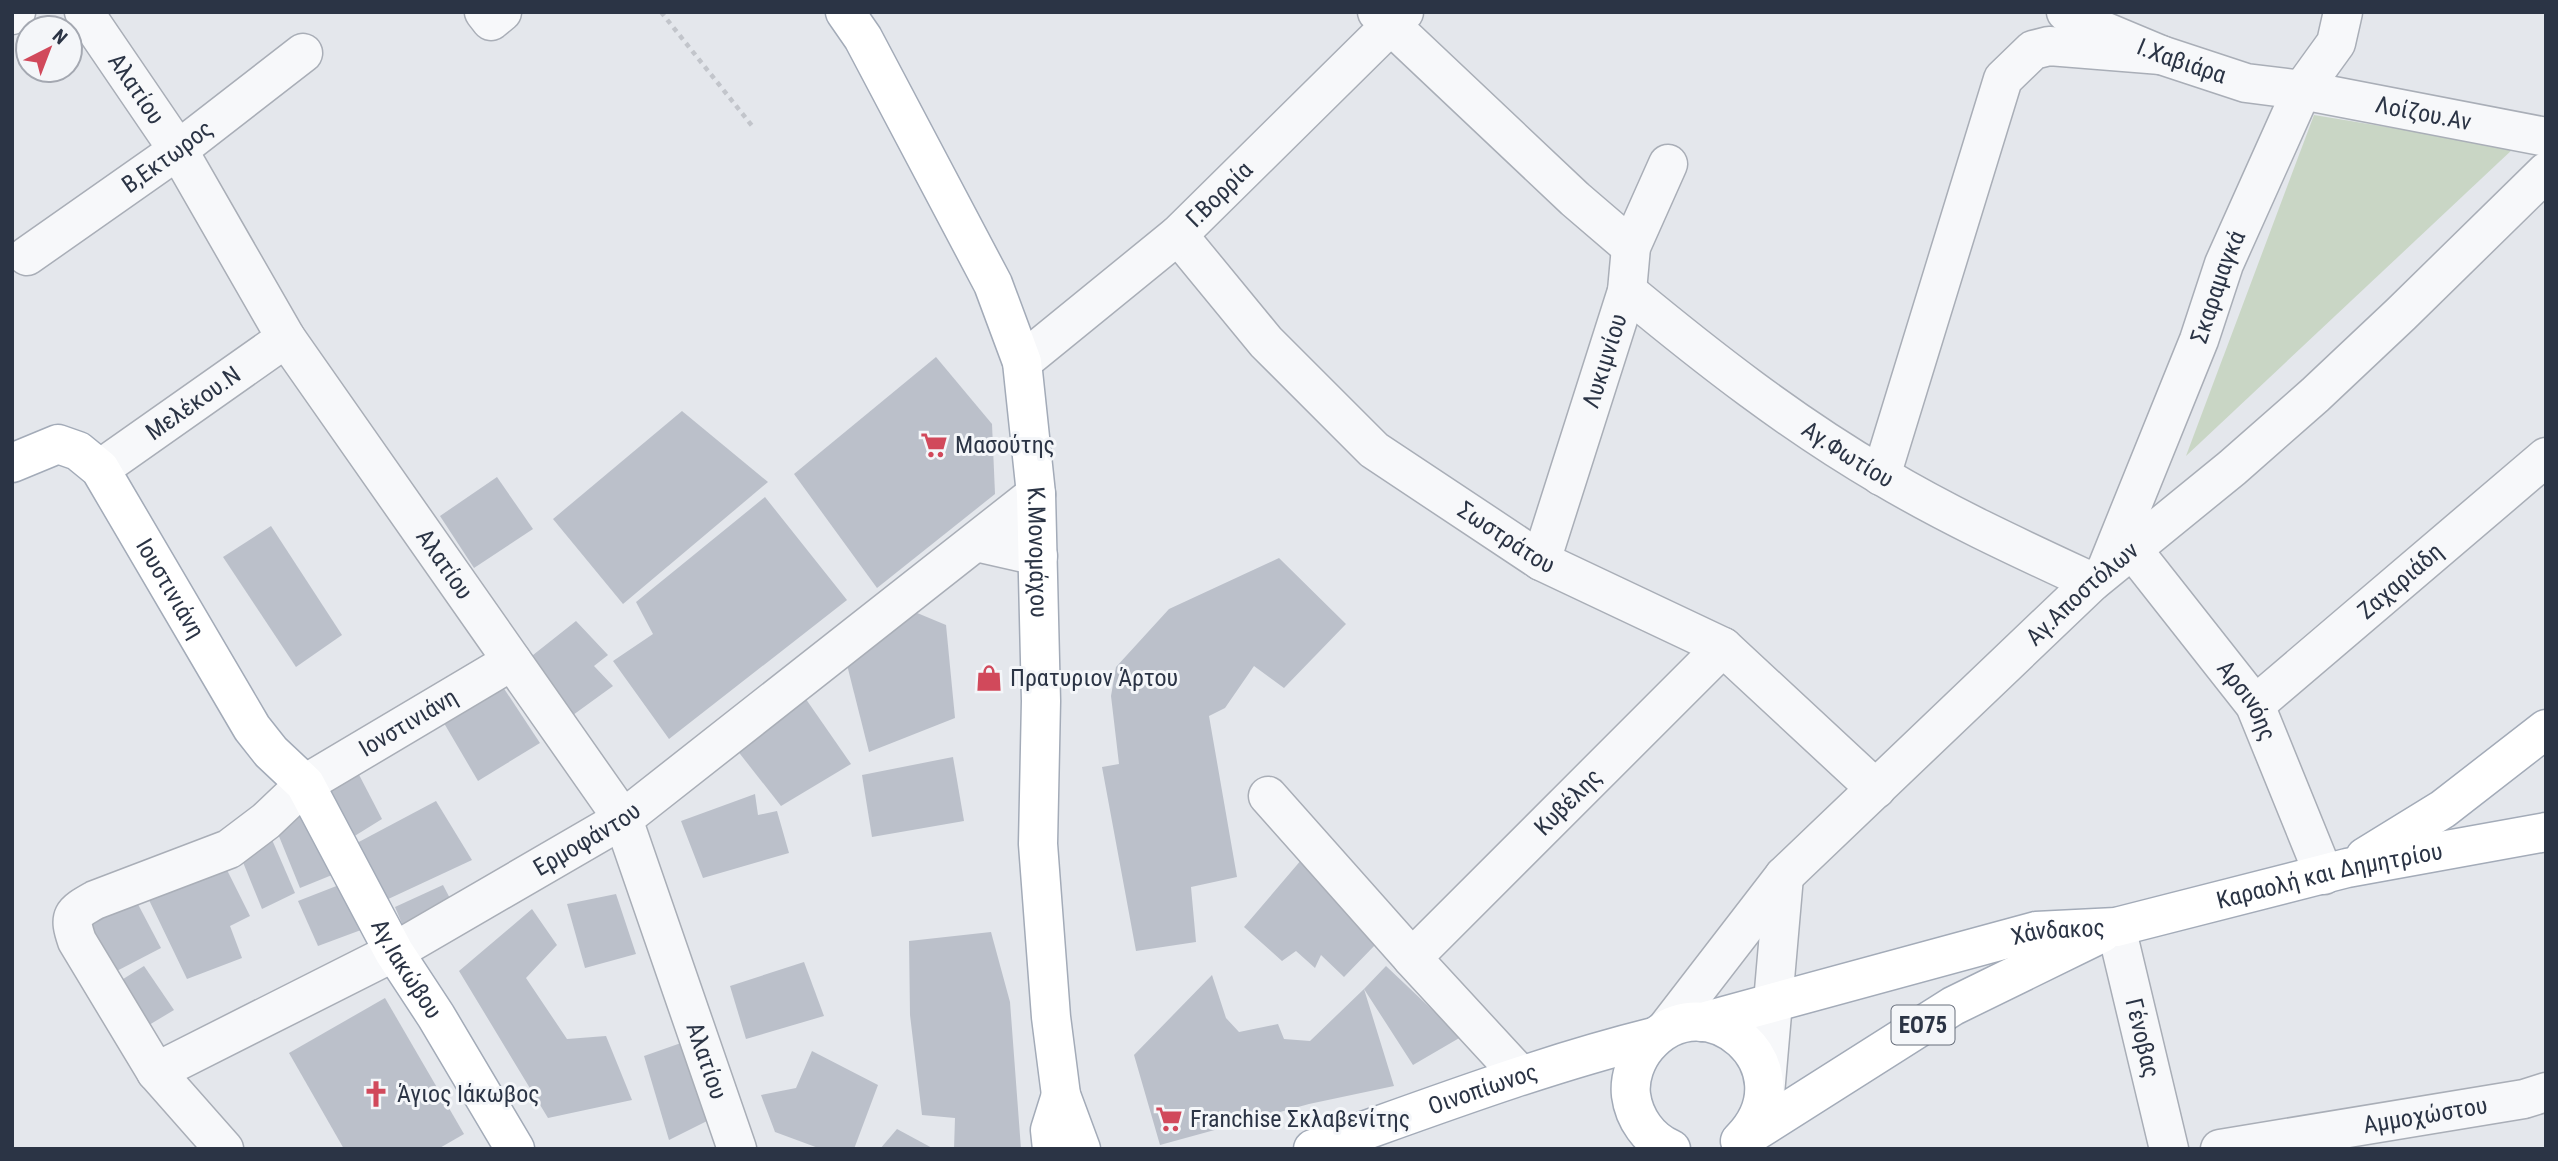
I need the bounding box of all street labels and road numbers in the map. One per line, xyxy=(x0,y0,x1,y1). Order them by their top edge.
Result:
street label: Ι.Χαβιάρα xyxy=(2133,33,2230,90)
street label: Αλατίου xyxy=(102,48,170,130)
street label: Λοίζου.Αν xyxy=(2373,90,2474,136)
street label: Β,Εκτωρος xyxy=(117,114,218,199)
street label: Γ.Βορρία xyxy=(1180,156,1258,233)
street label: Σκαραμαγκά xyxy=(2185,226,2251,347)
street label: Λυκιμνίου xyxy=(1577,310,1633,411)
street label: Μελέκου.Ν xyxy=(141,361,246,446)
street label: Αγ.Φωτίου xyxy=(1797,415,1899,494)
street label: Κ.Μονομάχου xyxy=(1021,485,1053,618)
street label: Σωστράτου xyxy=(1452,496,1559,579)
street label: Αλατίου xyxy=(410,524,479,605)
street label: Ιουστινιάνη xyxy=(130,534,210,643)
street label: Αγ.Αποστόλων xyxy=(2020,536,2144,651)
street label: Ζαχαριάδη xyxy=(2352,537,2449,625)
street label: Αρσινόης xyxy=(2211,655,2282,745)
street label: Ιονστινιάνη xyxy=(354,683,462,763)
street label: Κυβέλης xyxy=(1529,763,1607,841)
street label: Ερμοφάντου xyxy=(529,797,646,882)
street label: Καραολή και Δημητρίου xyxy=(2214,837,2445,915)
street label: Χάνδακος xyxy=(2008,914,2105,951)
street label: Αγ.Ιακώβου xyxy=(365,915,448,1024)
street label: Γένοβας xyxy=(2119,995,2165,1080)
road number: ΕΟ75 xyxy=(1892,1006,1954,1044)
street label: Αλατίου xyxy=(680,1019,733,1103)
street label: Οινοπίωνος xyxy=(1424,1058,1541,1121)
street label: Αμμοχώστου xyxy=(2361,1091,2489,1139)

